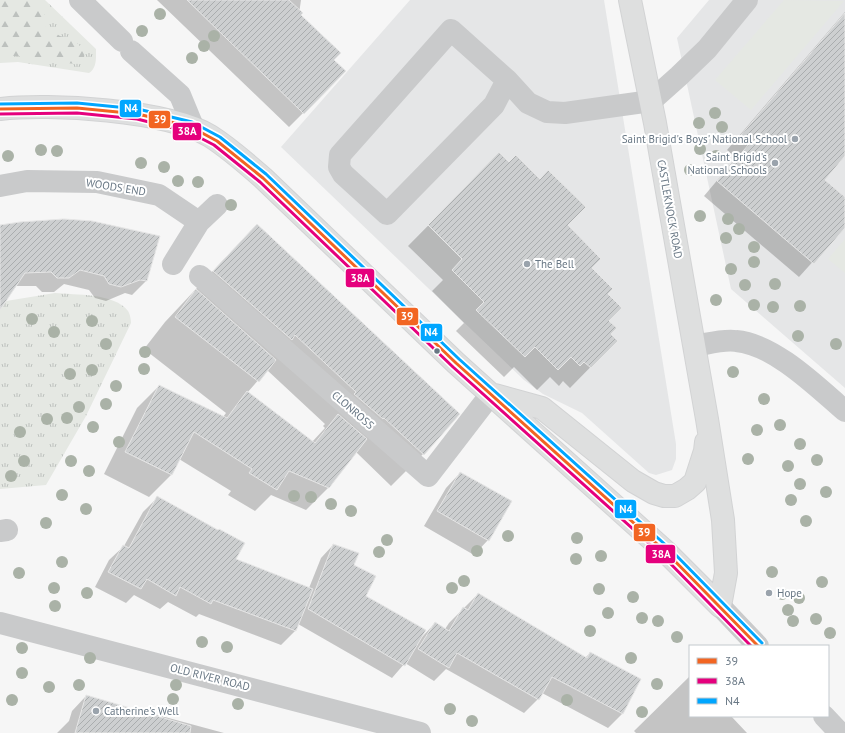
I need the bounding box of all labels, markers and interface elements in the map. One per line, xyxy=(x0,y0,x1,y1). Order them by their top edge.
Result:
line badge: N4 xyxy=(119,99,142,118)
text: N4 xyxy=(124,101,138,115)
line badge: 39 xyxy=(148,110,171,129)
text: 39 xyxy=(154,112,166,126)
line badge: 38A xyxy=(172,122,202,141)
text: 38A xyxy=(177,124,197,138)
place label: Saint Brigid's Boys' National School xyxy=(622,132,788,146)
marker: Saint Brigid's Boys' National School xyxy=(790,134,800,144)
place label: Saint Brigid's National Schools xyxy=(687,150,767,177)
street label: CASTLEKNOCK ROAD xyxy=(654,158,686,260)
marker: Saint Brigid's National Schools xyxy=(770,158,780,168)
street label: WOODS END xyxy=(85,175,147,199)
place label: The Bell xyxy=(535,257,575,271)
marker: The Bell xyxy=(522,259,532,269)
line badge: 38A xyxy=(345,268,375,288)
text: 38A xyxy=(350,271,370,285)
line badge: 39 xyxy=(396,307,419,326)
text: 39 xyxy=(401,309,413,323)
line badge: N4 xyxy=(420,323,443,342)
text: N4 xyxy=(424,325,438,339)
unlabelled marker xyxy=(432,346,442,356)
street label: CLONROSS xyxy=(329,388,377,432)
line badge: N4 xyxy=(614,499,637,519)
text: N4 xyxy=(619,502,633,516)
line badge: 39 xyxy=(633,523,656,542)
text: 39 xyxy=(638,525,650,539)
line badge: 38A xyxy=(645,544,676,564)
text: 38A xyxy=(651,547,671,561)
place label: Hope xyxy=(777,586,802,600)
marker: Hope xyxy=(764,588,774,598)
legend xyxy=(689,645,829,717)
text: 39 xyxy=(725,653,738,668)
street label: OLD RIVER ROAD xyxy=(169,660,251,694)
text: 38A xyxy=(725,673,745,688)
text: N4 xyxy=(725,693,740,708)
place label: Catherine's Well xyxy=(104,704,180,718)
marker: Catherine's Well xyxy=(91,706,101,716)

